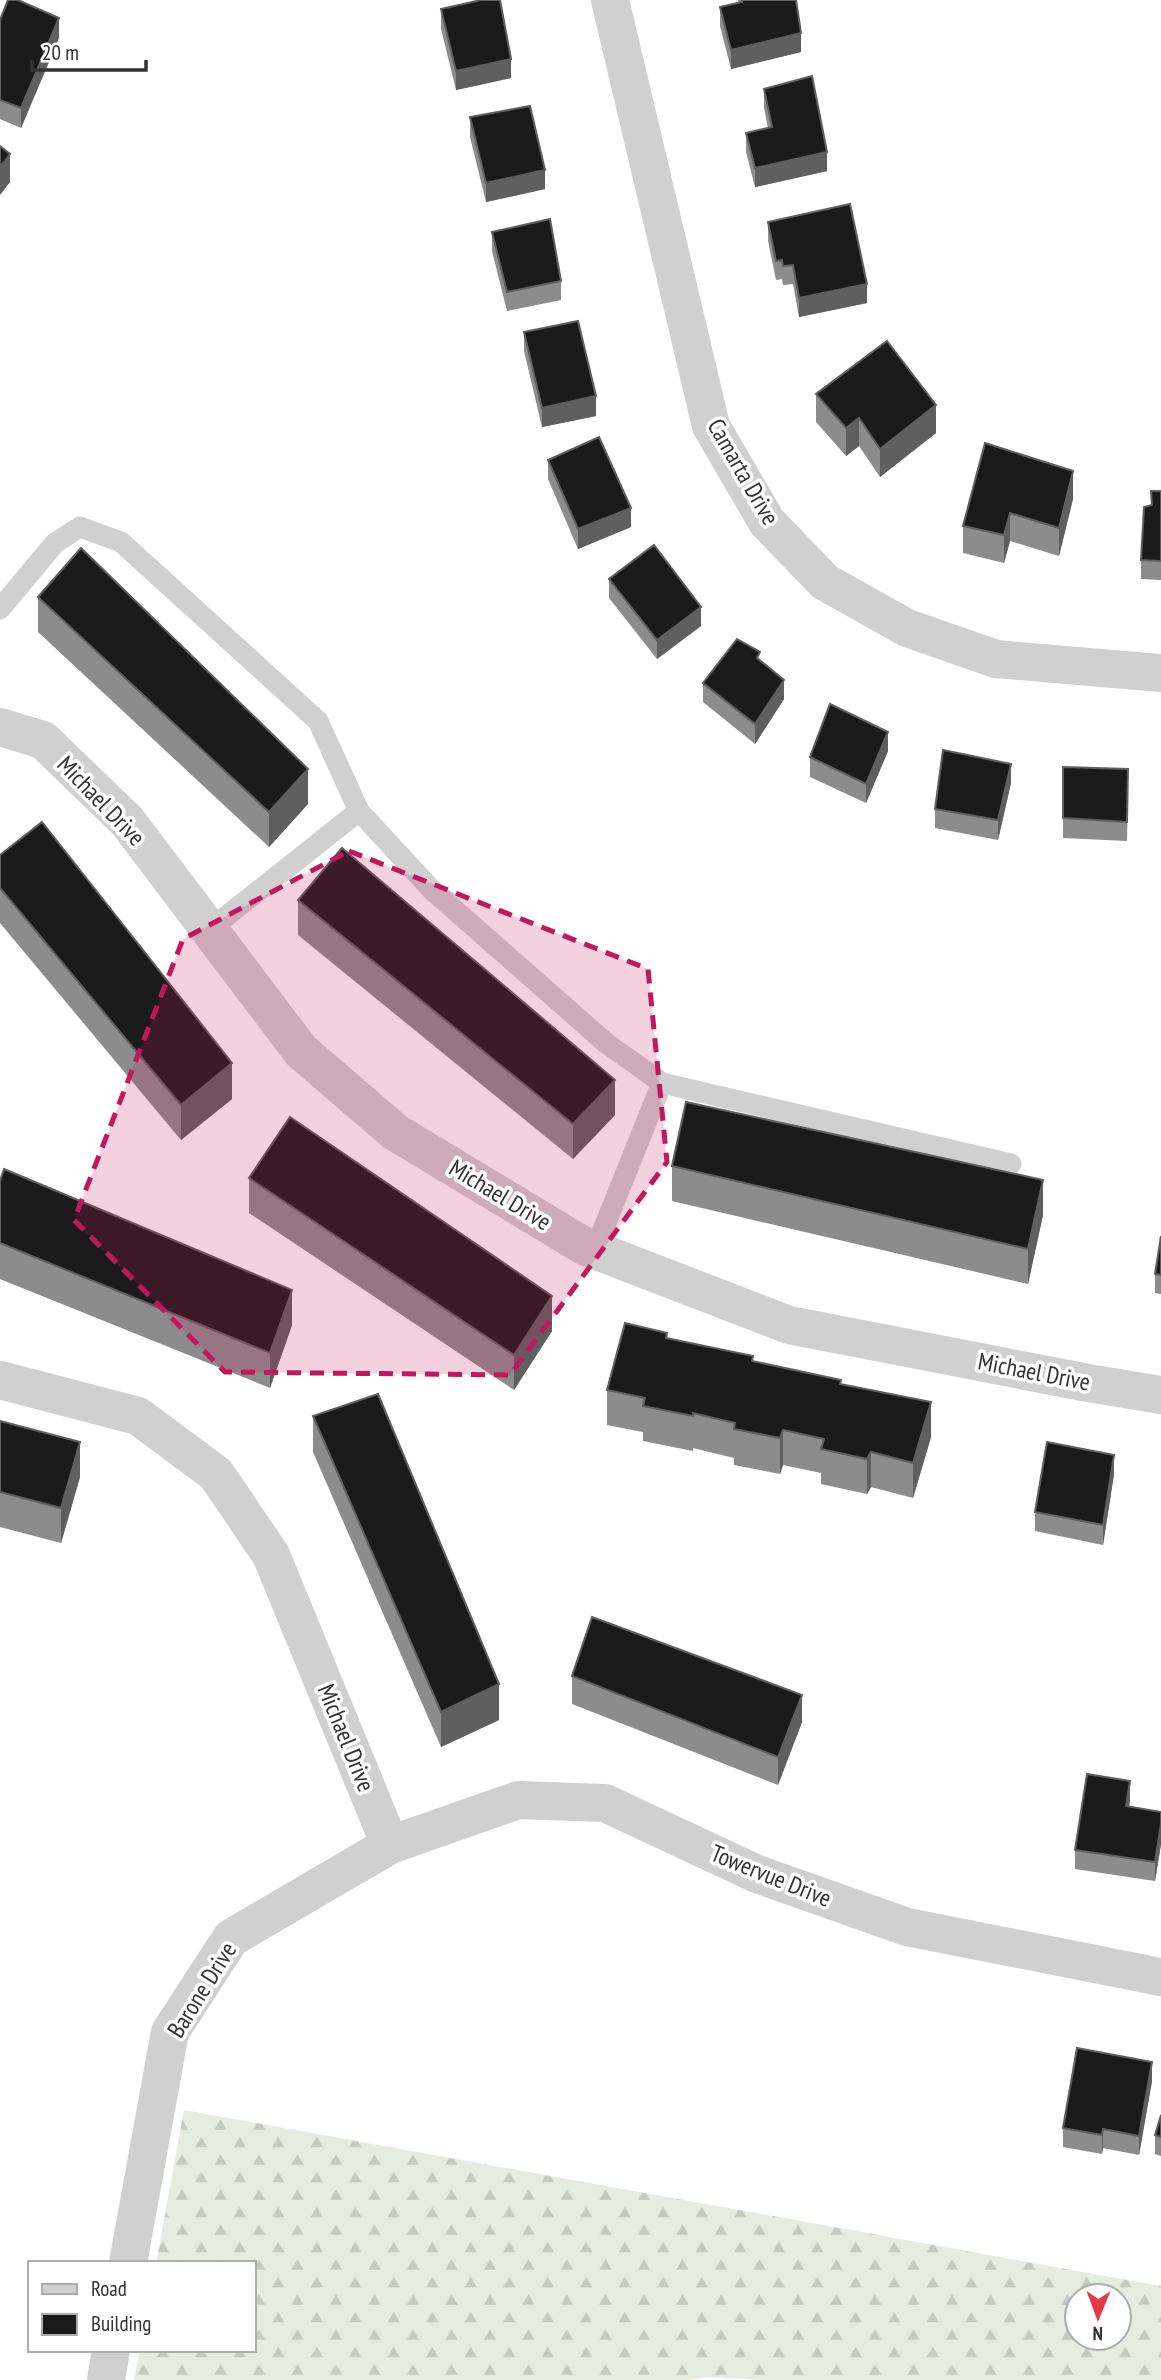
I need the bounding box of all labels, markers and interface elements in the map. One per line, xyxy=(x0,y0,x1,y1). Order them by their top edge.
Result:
scale bar xyxy=(32,28,145,72)
text: 20 m xyxy=(42,39,79,66)
street label: Camarta Drive xyxy=(701,413,786,530)
street label: Michael Drive xyxy=(51,749,152,852)
street label: Michael Drive xyxy=(444,1152,557,1237)
street label: Michael Drive xyxy=(975,1345,1093,1398)
street label: Michael Drive xyxy=(311,1679,382,1796)
street label: Towervue Drive xyxy=(706,1837,836,1914)
street label: Barone Drive xyxy=(160,1936,243,2043)
legend xyxy=(28,2261,256,2352)
text: Road xyxy=(91,2275,127,2302)
north arrow xyxy=(1063,2282,1133,2352)
text: Building xyxy=(91,2310,151,2337)
text: N xyxy=(1092,2322,1103,2346)

